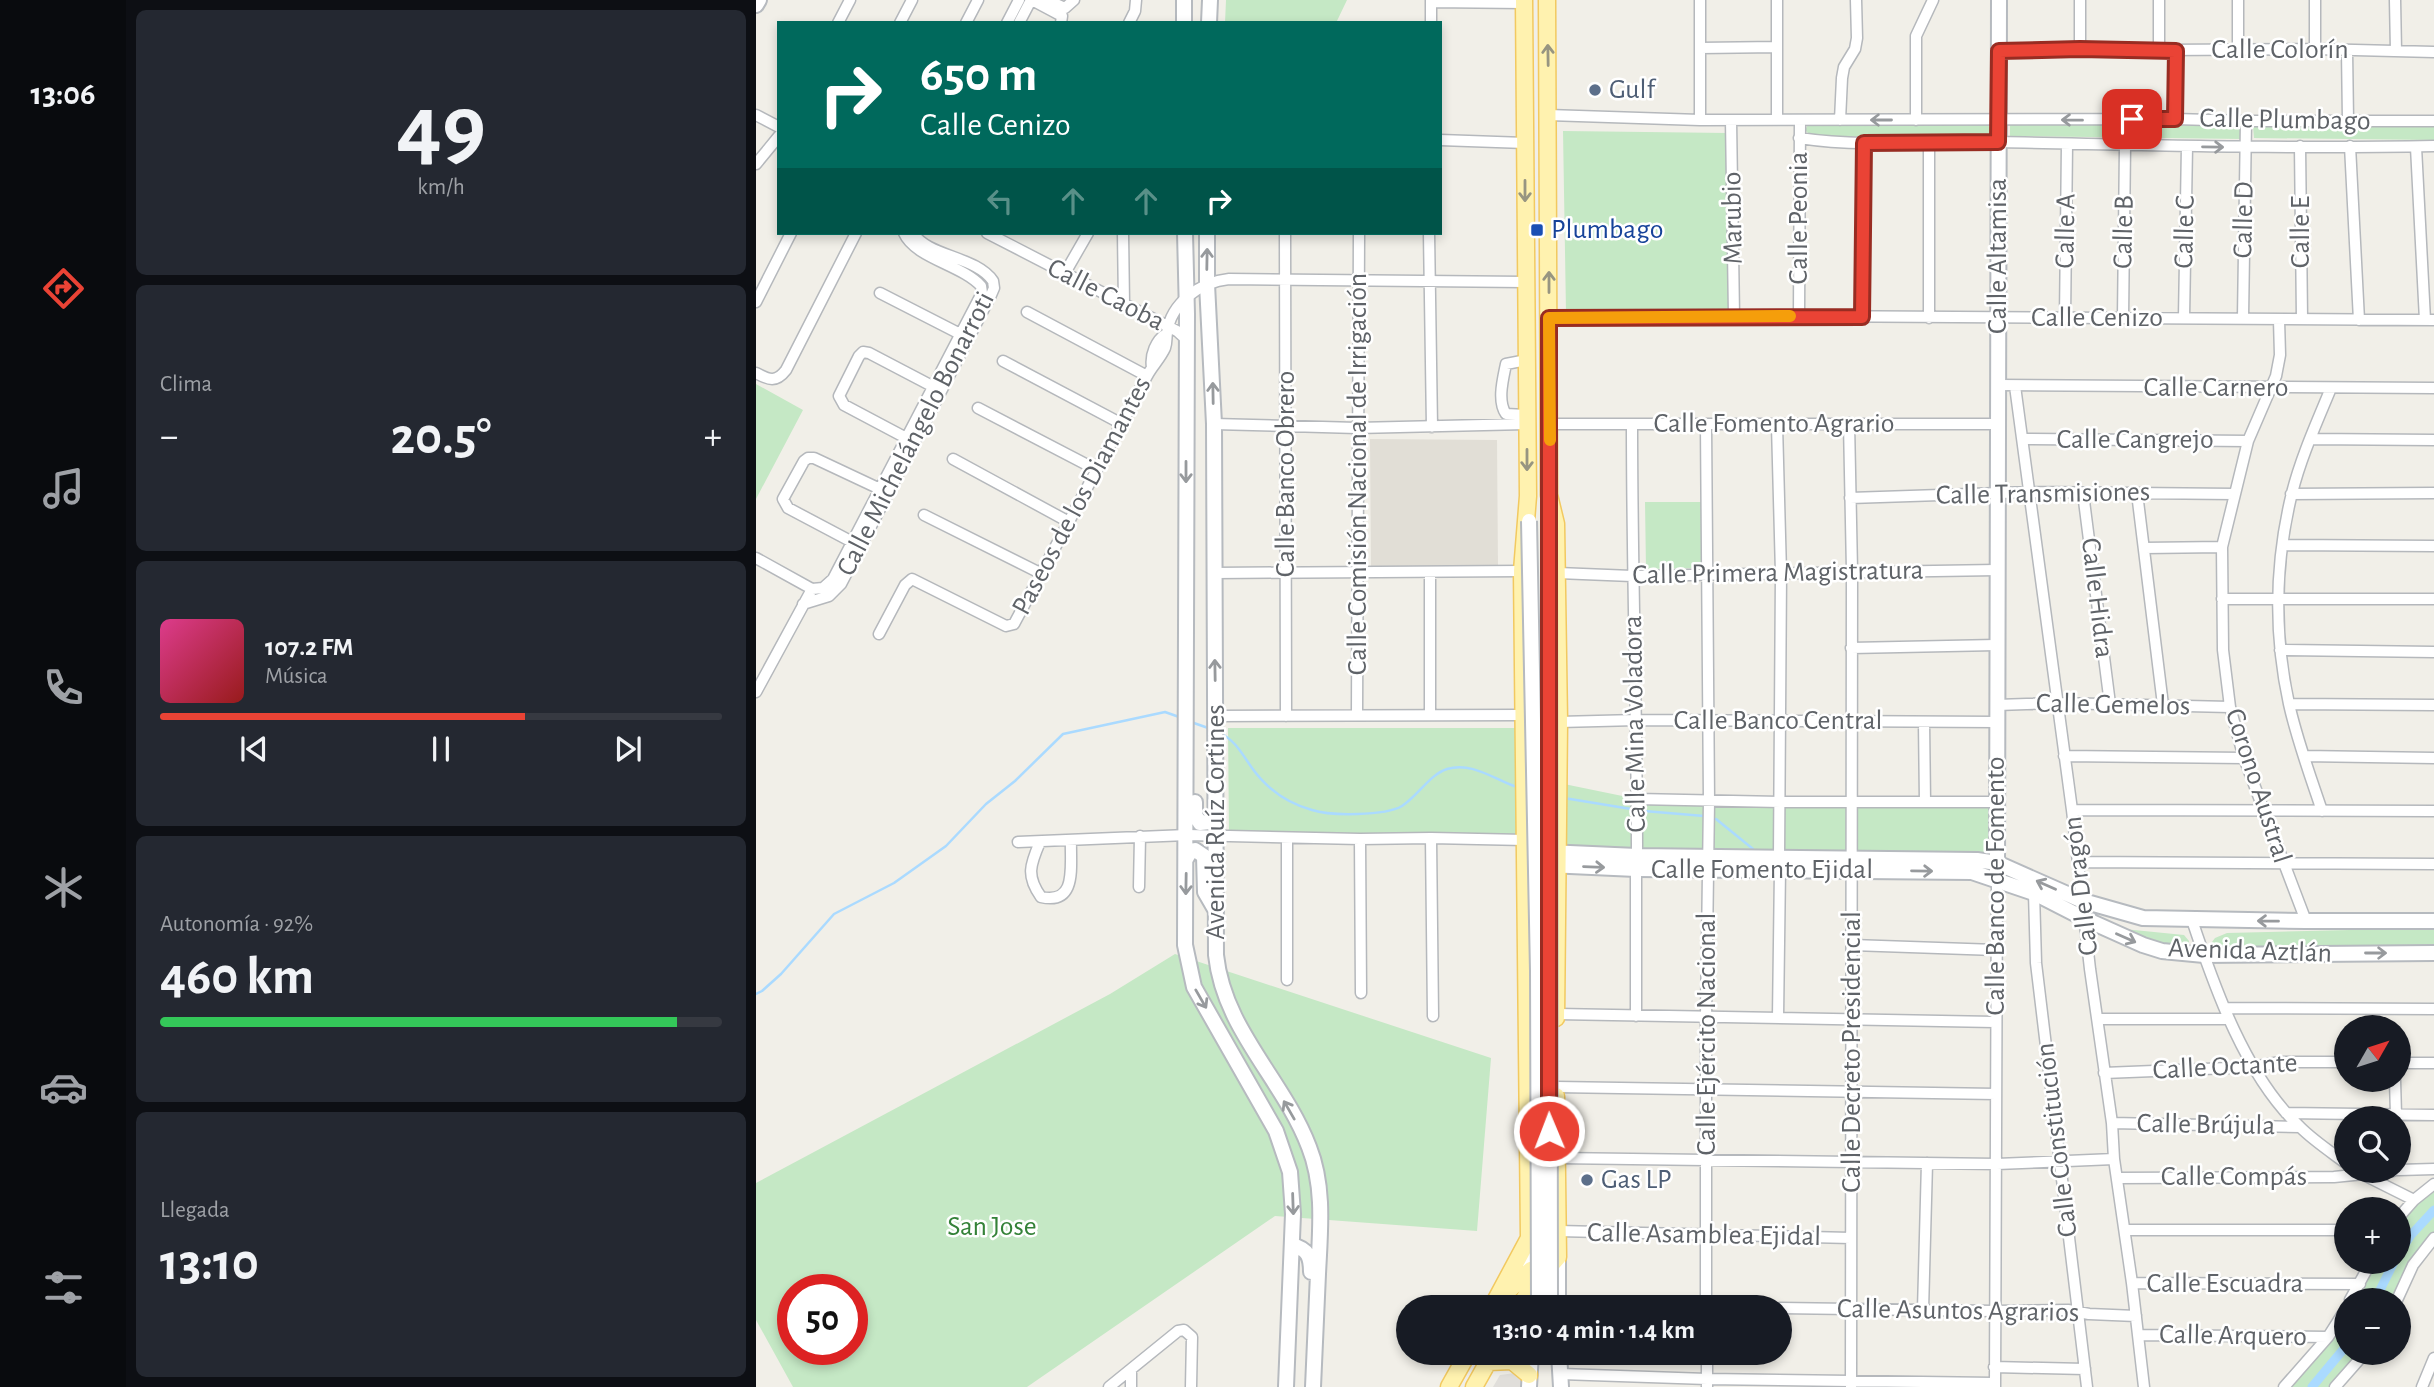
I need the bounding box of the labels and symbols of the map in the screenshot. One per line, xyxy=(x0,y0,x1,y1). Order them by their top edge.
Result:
street label: Calle Colorín xyxy=(2211,36,2349,64)
one-way arrow xyxy=(1541,43,1555,66)
place label: Gulf xyxy=(1609,76,1656,104)
marker: Gulf xyxy=(1587,82,1603,98)
pin xyxy=(2102,89,2162,149)
street label: Calle Plumbago xyxy=(2199,105,2371,135)
one-way arrow xyxy=(1870,113,1893,127)
one-way arrow xyxy=(2061,113,2084,127)
one-way arrow xyxy=(2202,140,2225,154)
street label: Calle Peonia xyxy=(1785,152,1813,284)
street label: Marubio xyxy=(1718,171,1748,265)
street label: Calle Altamisa xyxy=(1984,178,2012,334)
one-way arrow xyxy=(1518,179,1532,202)
street label: Calle D xyxy=(2229,181,2259,259)
street label: Calle A xyxy=(2051,193,2081,269)
street label: Calle B xyxy=(2109,195,2139,269)
street label: Calle C xyxy=(2170,195,2200,269)
street label: Calle E xyxy=(2287,196,2315,268)
place label: Plumbago xyxy=(1551,216,1664,244)
marker: Plumbago xyxy=(1529,222,1545,238)
one-way arrow xyxy=(1200,247,1214,270)
street label: Calle Caoba xyxy=(1043,254,1169,336)
one-way arrow xyxy=(1542,271,1556,294)
street label: Calle Comisión Nacional de Irrigación xyxy=(1344,273,1372,675)
street label: Calle Michelángelo Bonarroti xyxy=(832,287,1000,581)
street label: Calle Cenizo xyxy=(2031,304,2163,332)
street label: Calle Banco Obrero xyxy=(1272,371,1300,577)
street label: Paseos de los Diamantes xyxy=(1007,372,1157,620)
street label: Calle Carnero xyxy=(2143,374,2289,402)
one-way arrow xyxy=(1207,382,1220,405)
street label: Calle Fomento Agrario xyxy=(1654,410,1894,438)
street label: Calle Cangrejo xyxy=(2056,426,2214,454)
one-way arrow xyxy=(1520,448,1534,471)
one-way arrow xyxy=(1179,461,1193,484)
street label: Calle Transmisiones xyxy=(1936,478,2150,510)
street label: Calle Hidra xyxy=(2076,536,2118,660)
street label: Calle Primera Magistratura xyxy=(1632,556,1924,590)
street label: Calle Mina Voladora xyxy=(1619,615,1651,833)
one-way arrow xyxy=(1208,658,1222,681)
street label: Calle Gemelos xyxy=(2036,690,2190,720)
street label: Avenida Ruíz Cortines xyxy=(1202,704,1230,940)
street label: Corono Austral xyxy=(2220,705,2296,867)
street label: Calle Banco Central xyxy=(1673,707,1883,735)
street label: Calle Banco de Fomento xyxy=(1982,757,2010,1015)
street label: Calle Dragón xyxy=(2059,815,2103,957)
street label: Calle Fomento Ejidal xyxy=(1651,856,1873,884)
one-way arrow xyxy=(1582,860,1605,873)
one-way arrow xyxy=(1910,865,1933,878)
one-way arrow xyxy=(1179,872,1192,895)
one-way arrow xyxy=(2036,878,2057,891)
street label: Calle Decreto Presidencial xyxy=(1838,911,1866,1193)
street label: Calle Ejército Nacional xyxy=(1693,913,1721,1155)
one-way arrow xyxy=(2257,914,2280,928)
one-way arrow xyxy=(2115,932,2137,945)
street label: Avenida Aztlán xyxy=(2168,934,2332,968)
one-way arrow xyxy=(2364,946,2387,960)
one-way arrow xyxy=(1195,988,1208,1009)
north arrow xyxy=(2334,1015,2412,1092)
street label: Calle Constitución xyxy=(2031,1041,2083,1239)
street label: Calle Octante xyxy=(2152,1049,2298,1085)
position arrow xyxy=(1512,1094,1586,1168)
one-way arrow xyxy=(1282,1100,1296,1120)
street label: Calle Brújula xyxy=(2137,1110,2276,1140)
street label: Calle Compás xyxy=(2161,1163,2307,1191)
place label: Gas LP xyxy=(1601,1166,1672,1194)
marker: Gas LP xyxy=(1579,1172,1595,1188)
one-way arrow xyxy=(1286,1192,1299,1215)
park label: San Jose xyxy=(947,1213,1037,1241)
street label: Calle Asamblea Ejidal xyxy=(1587,1219,1821,1251)
street label: Calle Escuadra xyxy=(2147,1270,2304,1298)
speed limit sign: 50 xyxy=(777,1274,868,1365)
street label: Calle Asuntos Agrarios xyxy=(1837,1295,2079,1327)
street label: Calle Arquero xyxy=(2159,1321,2307,1351)

